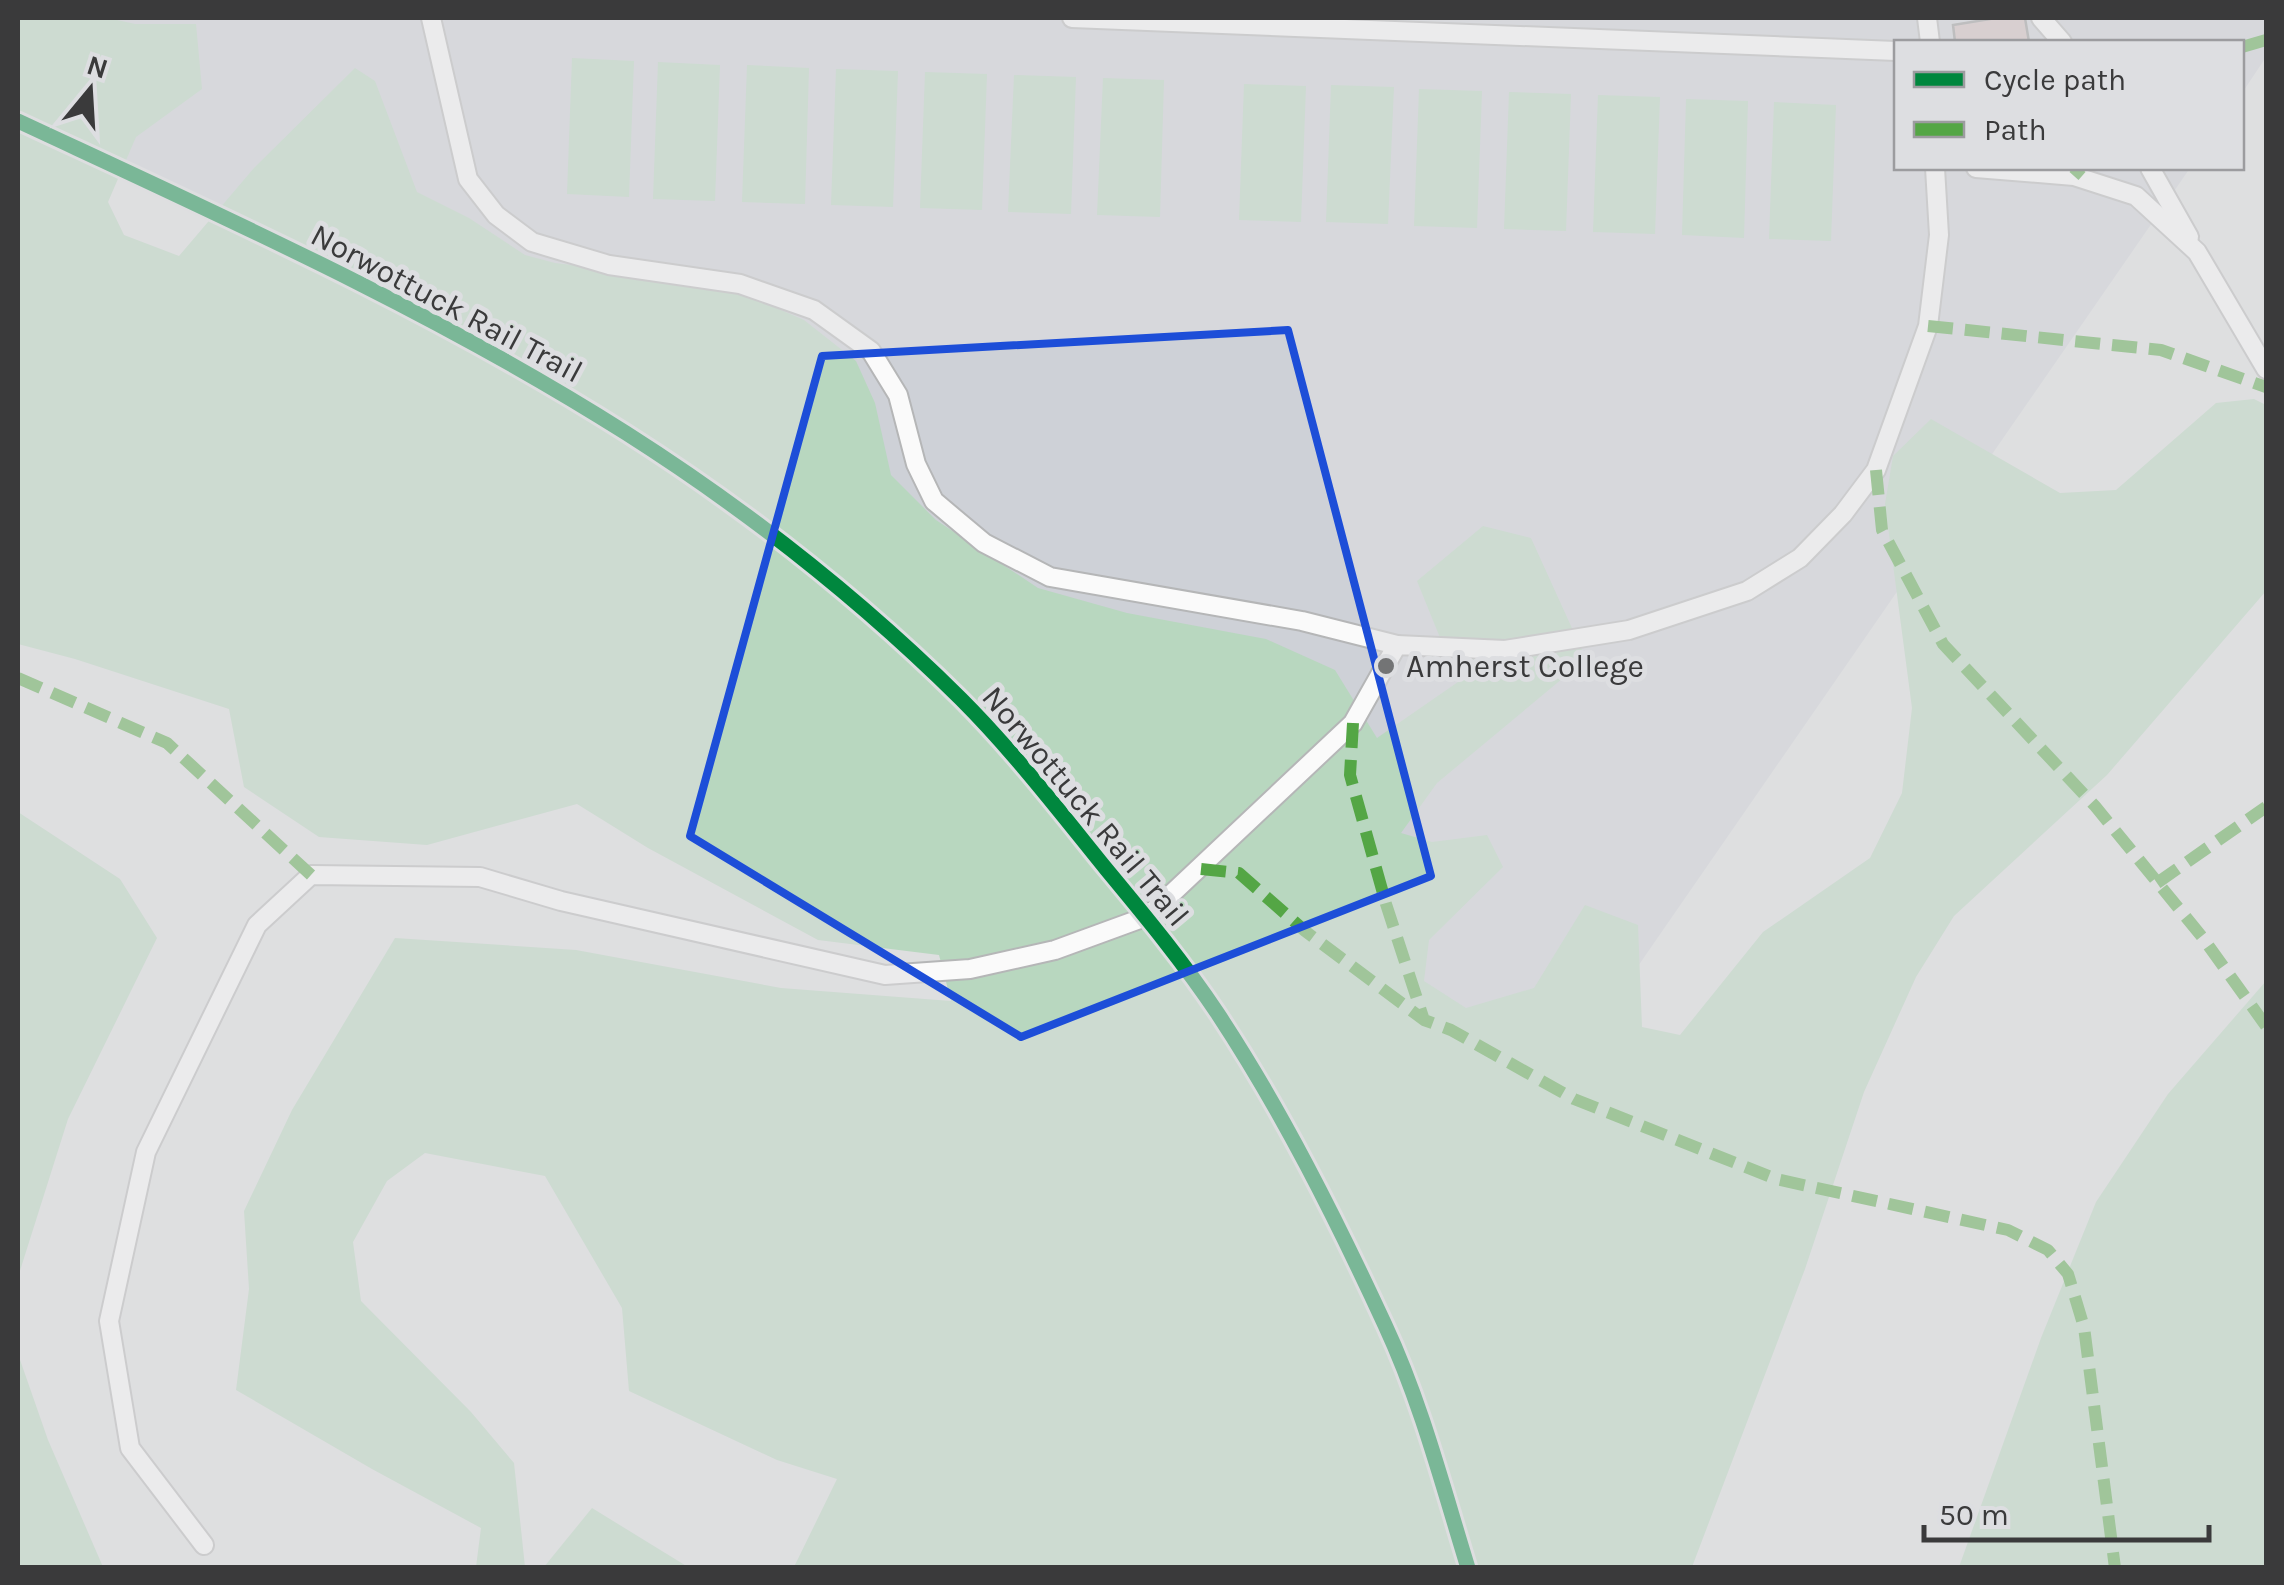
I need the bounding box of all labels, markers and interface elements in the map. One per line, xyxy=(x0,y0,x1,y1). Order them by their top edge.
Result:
north arrow xyxy=(40,40,140,140)
legend xyxy=(1894,40,2244,170)
text: N xyxy=(83,48,112,85)
text: Cycle path xyxy=(1984,62,2126,98)
text: Path xyxy=(1984,112,2047,148)
street label: Norwottuck Rail Trail xyxy=(305,216,589,391)
place label: Amherst College xyxy=(1406,648,1644,685)
marker: Amherst College xyxy=(1375,655,1397,677)
street label: Norwottuck Rail Trail xyxy=(974,679,1197,934)
scale bar xyxy=(1924,1480,2209,1542)
text: 50 m xyxy=(1939,1497,2009,1533)

